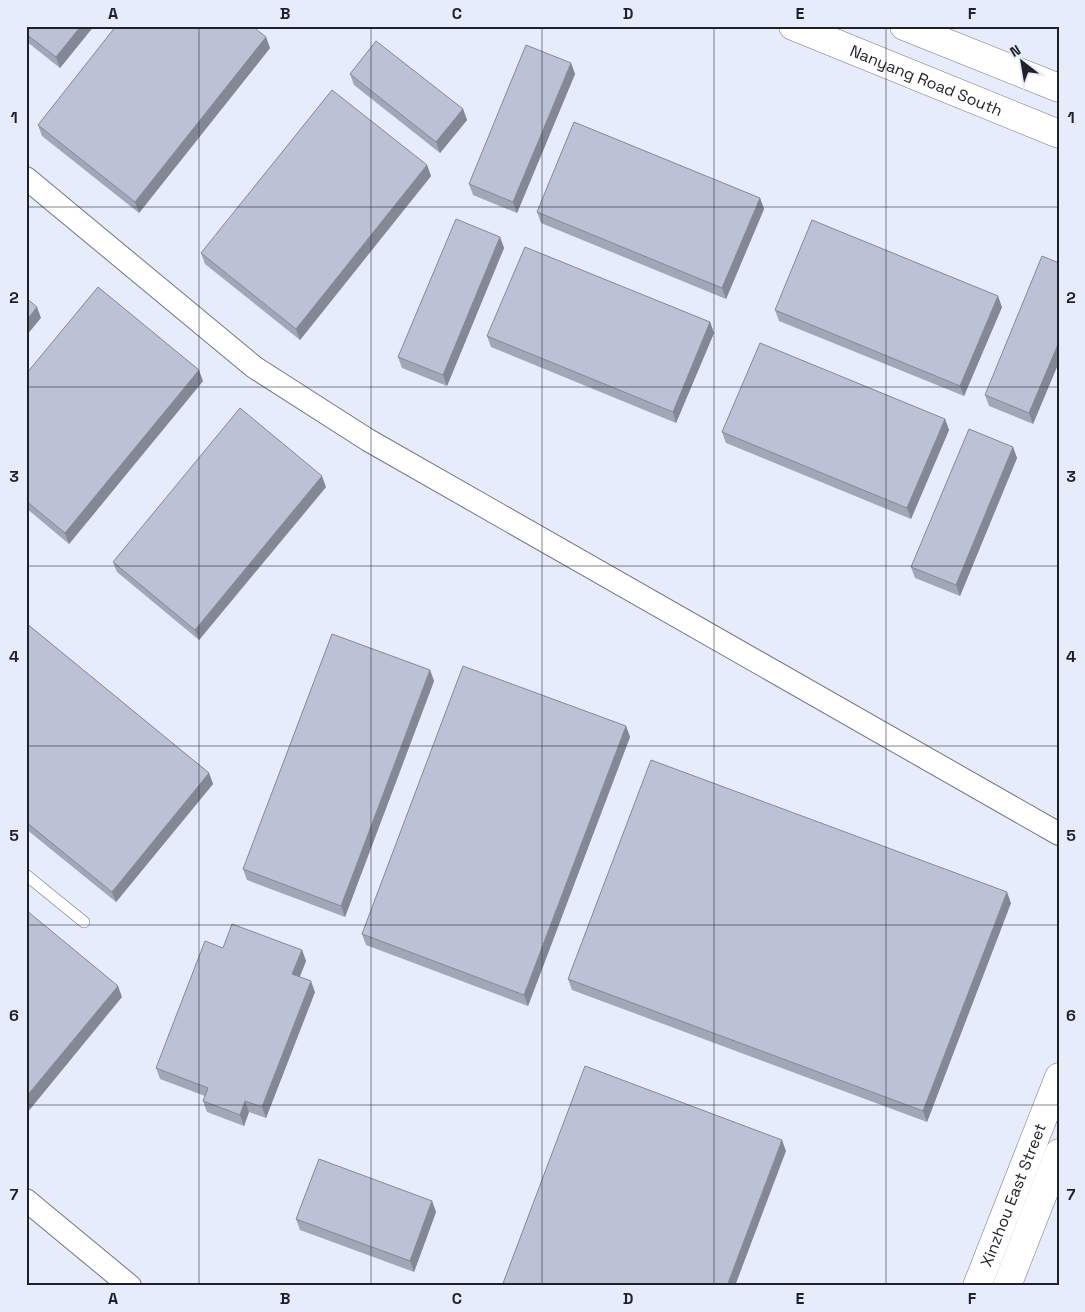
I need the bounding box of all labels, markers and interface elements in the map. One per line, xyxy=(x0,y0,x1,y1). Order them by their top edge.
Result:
text: A xyxy=(108,3,118,24)
text: B xyxy=(280,3,290,24)
text: C xyxy=(452,3,462,24)
text: D xyxy=(623,3,633,24)
text: E xyxy=(796,3,805,24)
text: F xyxy=(968,3,977,24)
north arrow xyxy=(998,38,1048,88)
street label: Nanyang Road South xyxy=(847,40,1006,121)
text: N xyxy=(1007,41,1024,61)
text: 1 xyxy=(10,107,18,128)
text: 1 xyxy=(1067,107,1075,128)
text: 2 xyxy=(9,287,19,308)
text: 2 xyxy=(1066,287,1076,308)
text: 3 xyxy=(9,466,19,487)
text: 3 xyxy=(1066,466,1076,487)
text: 4 xyxy=(9,646,19,667)
text: 4 xyxy=(1066,646,1076,667)
text: 5 xyxy=(9,825,19,846)
text: 5 xyxy=(1066,825,1076,846)
text: 6 xyxy=(9,1005,19,1026)
text: 6 xyxy=(1066,1005,1076,1026)
street label: Xinzhou East Street xyxy=(976,1120,1051,1270)
text: 7 xyxy=(10,1184,19,1205)
text: 7 xyxy=(1067,1184,1076,1205)
text: A xyxy=(108,1288,118,1309)
text: B xyxy=(280,1288,290,1309)
text: C xyxy=(452,1288,462,1309)
text: D xyxy=(623,1288,633,1309)
text: E xyxy=(796,1288,805,1309)
text: F xyxy=(968,1288,977,1309)

